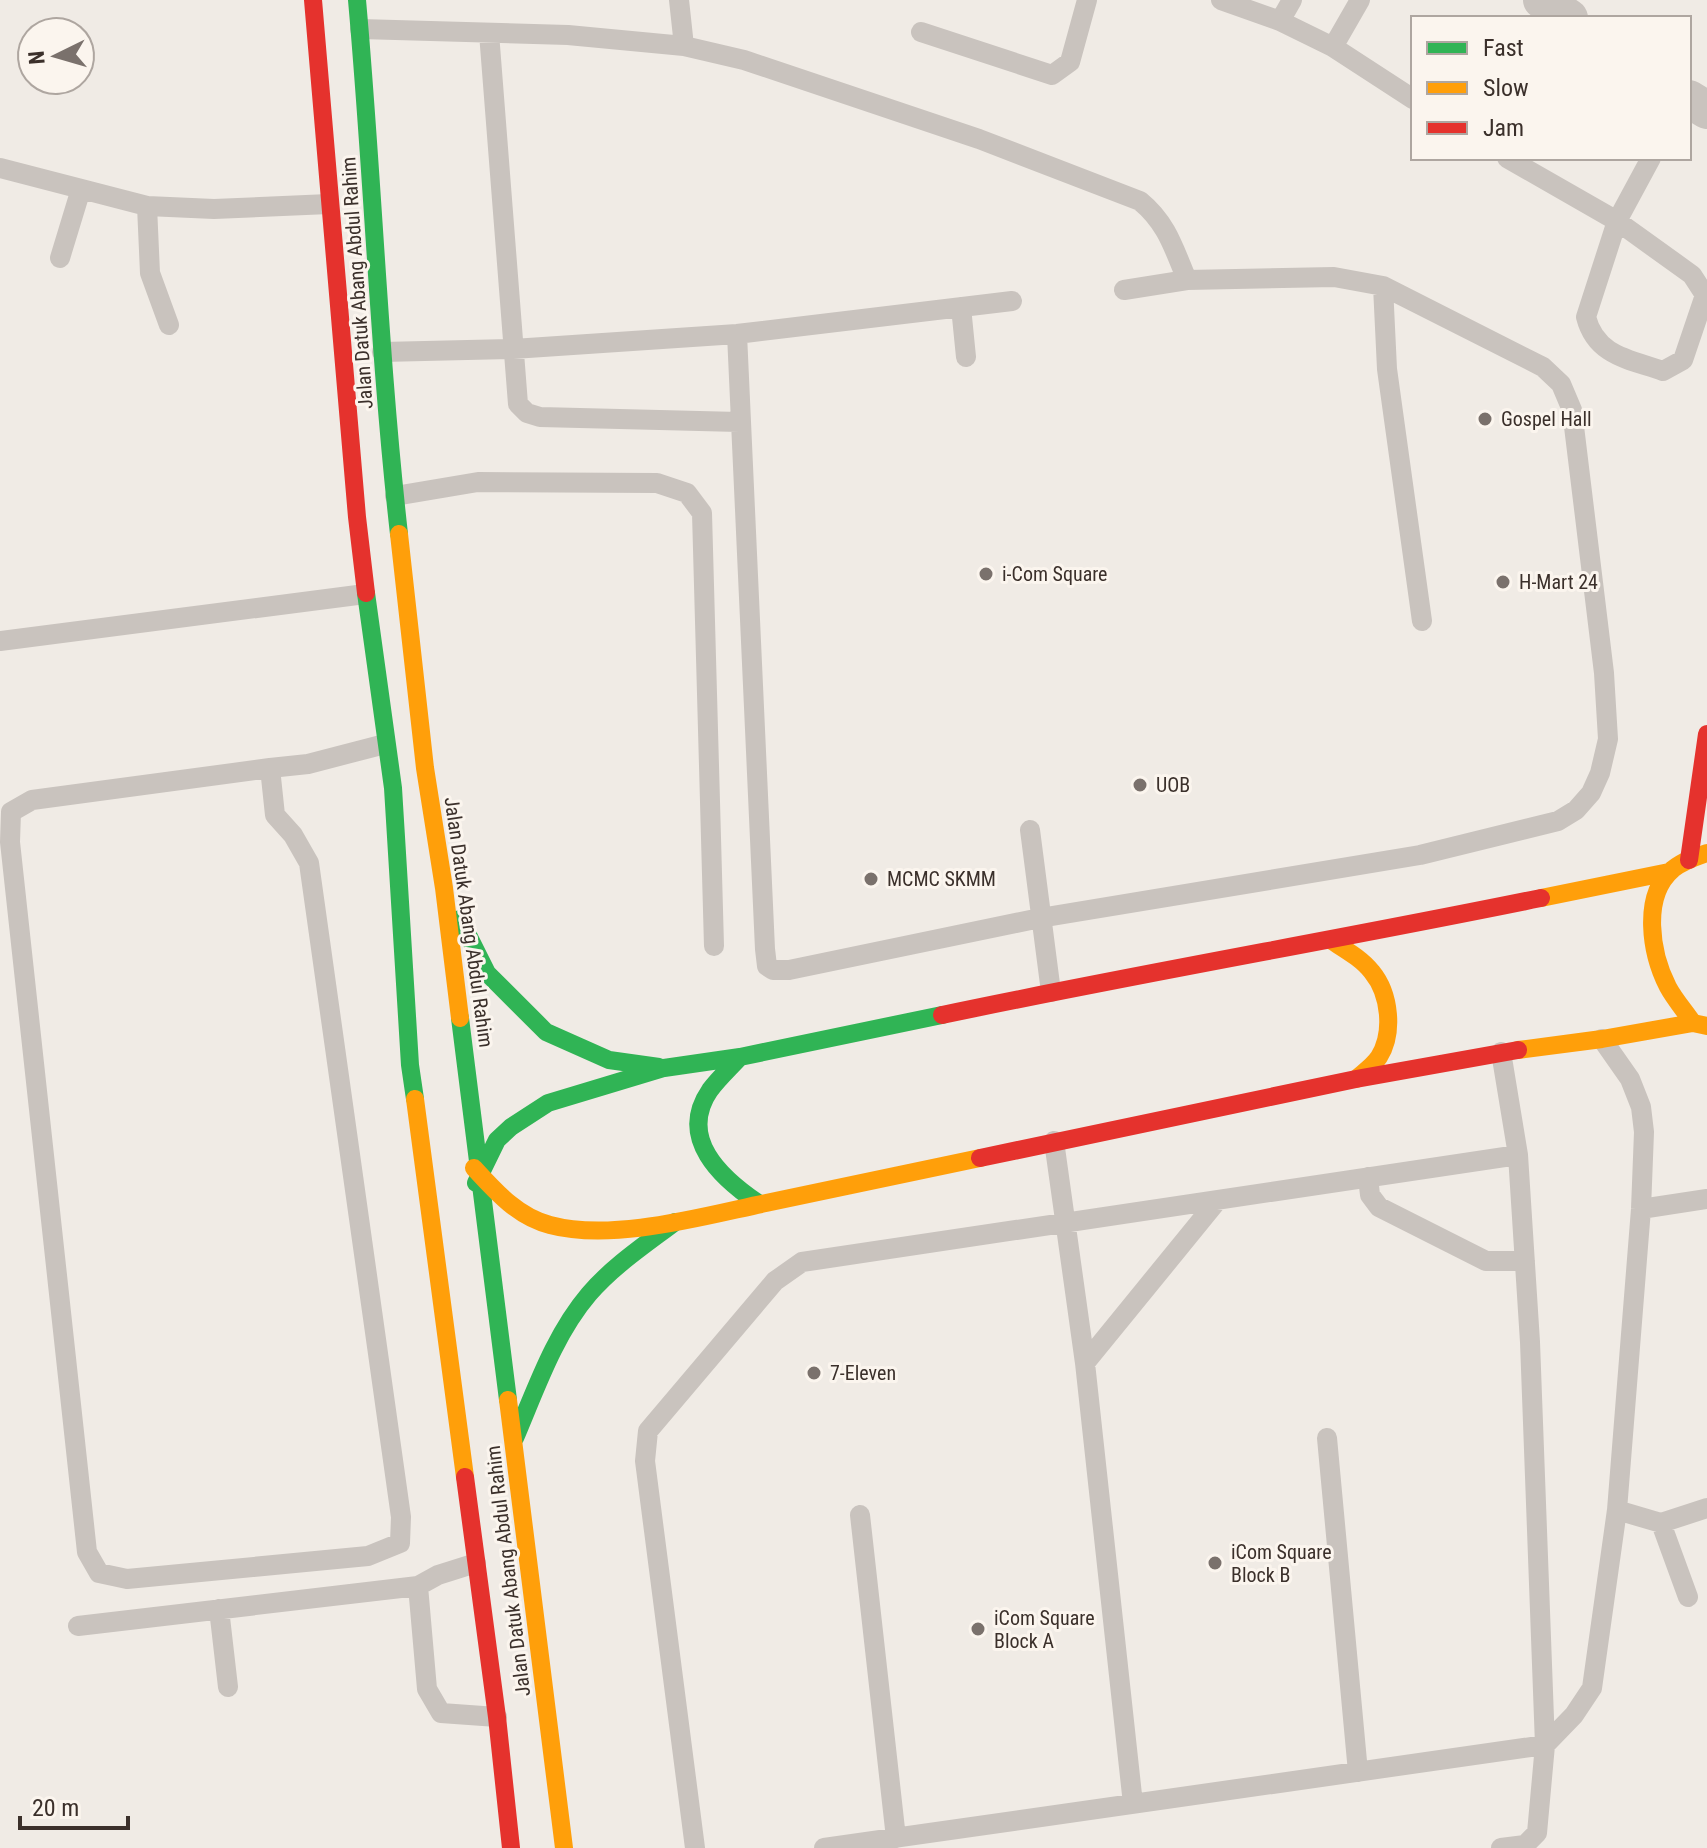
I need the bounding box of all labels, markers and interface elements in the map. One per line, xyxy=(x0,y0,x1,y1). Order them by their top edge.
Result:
north arrow xyxy=(16,16,96,96)
legend xyxy=(1411,16,1691,160)
text: Fast xyxy=(1483,34,1524,62)
text: N xyxy=(24,50,50,66)
text: Slow xyxy=(1483,74,1529,102)
text: Jam xyxy=(1483,114,1524,142)
street label: Jalan Datuk Abang Abdul Rahim xyxy=(336,156,378,410)
place label: Gospel Hall xyxy=(1501,407,1592,431)
marker: Gospel Hall xyxy=(1476,410,1494,428)
place label: i-Com Square xyxy=(1002,562,1108,586)
marker: i-Com Square xyxy=(977,565,995,583)
place label: H-Mart 24 xyxy=(1519,570,1598,594)
marker: H-Mart 24 xyxy=(1494,573,1512,591)
place label: UOB xyxy=(1156,773,1190,797)
marker: UOB xyxy=(1131,776,1149,794)
street label: Jalan Datuk Abang Abdul Rahim xyxy=(440,795,498,1049)
place label: MCMC SKMM xyxy=(887,867,996,891)
marker: MCMC SKMM xyxy=(862,870,880,888)
place label: 7-Eleven xyxy=(830,1361,896,1385)
marker: 7-Eleven xyxy=(805,1364,823,1382)
street label: Jalan Datuk Abang Abdul Rahim xyxy=(481,1444,535,1698)
place label: iCom Square Block B xyxy=(1231,1540,1332,1587)
marker: iCom Square Block B xyxy=(1206,1554,1224,1572)
place label: iCom Square Block A xyxy=(994,1606,1095,1653)
marker: iCom Square Block A xyxy=(969,1620,987,1638)
scale bar xyxy=(20,1780,128,1830)
text: 20 m xyxy=(32,1794,79,1822)

